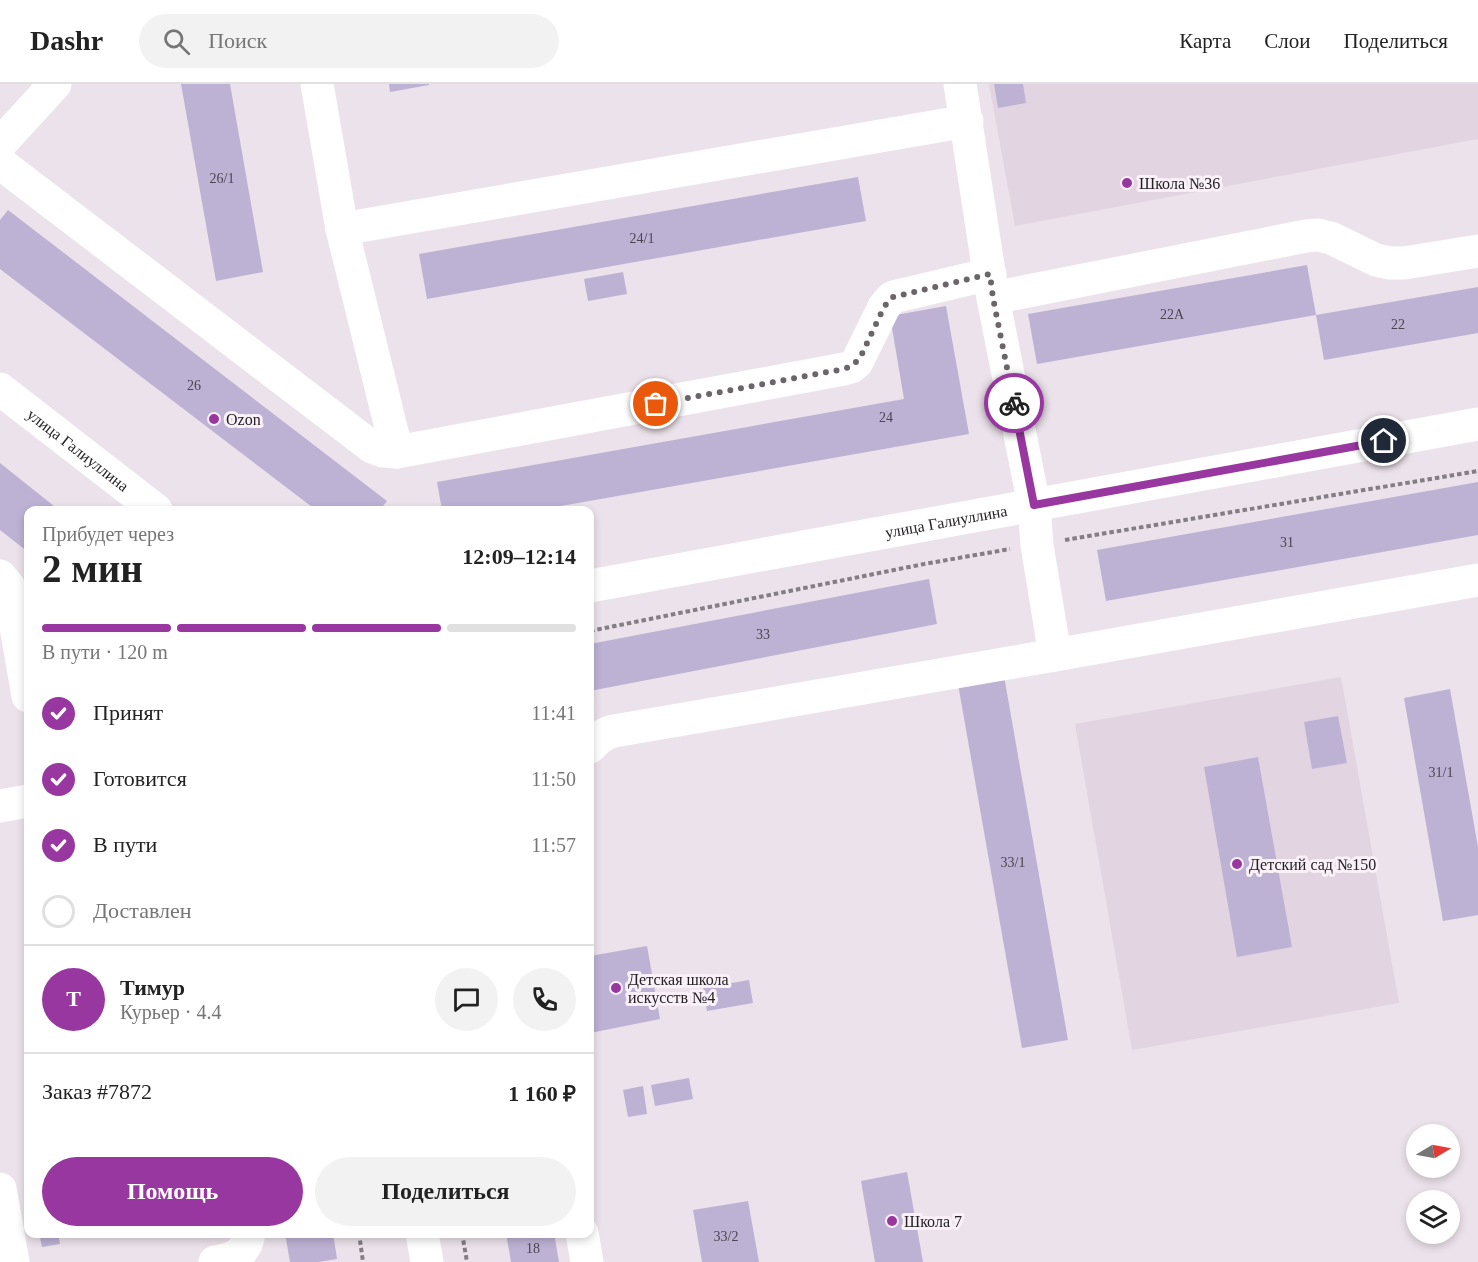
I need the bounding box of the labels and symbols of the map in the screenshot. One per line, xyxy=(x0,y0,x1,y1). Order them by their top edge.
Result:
house number: 26/1 xyxy=(210,171,234,186)
place label: Школа №36 xyxy=(1139,175,1220,192)
marker: Школа №36 xyxy=(1120,176,1134,190)
house number: 24/1 xyxy=(630,231,654,246)
house number: 22А xyxy=(1160,307,1185,322)
house number: 22 xyxy=(1391,317,1405,332)
courier xyxy=(984,373,1044,433)
house number: 26 xyxy=(187,378,201,393)
pin xyxy=(630,378,681,429)
street label: улица Галиуллина xyxy=(23,405,132,495)
house number: 24 xyxy=(879,410,893,425)
place label: Ozon xyxy=(226,411,261,428)
marker: Ozon xyxy=(207,412,221,426)
pin xyxy=(1358,415,1409,466)
street label: улица Галиуллина xyxy=(884,502,1009,542)
house number: 31 xyxy=(1280,535,1294,550)
house number: 33 xyxy=(756,627,770,642)
house number: 31/1 xyxy=(1429,765,1453,780)
house number: 33/1 xyxy=(1001,855,1025,870)
place label: Детский сад №150 xyxy=(1249,856,1376,874)
marker: Детский сад №150 xyxy=(1230,857,1244,871)
place label: Детская школа искусств №4 xyxy=(628,971,729,1007)
marker: Детская школа искусств №4 xyxy=(609,981,623,995)
north arrow xyxy=(1406,1124,1460,1178)
place label: Школа 7 xyxy=(904,1213,962,1230)
marker: Школа 7 xyxy=(885,1214,899,1228)
house number: 33/2 xyxy=(714,1229,738,1244)
house number: 18 xyxy=(526,1241,540,1256)

